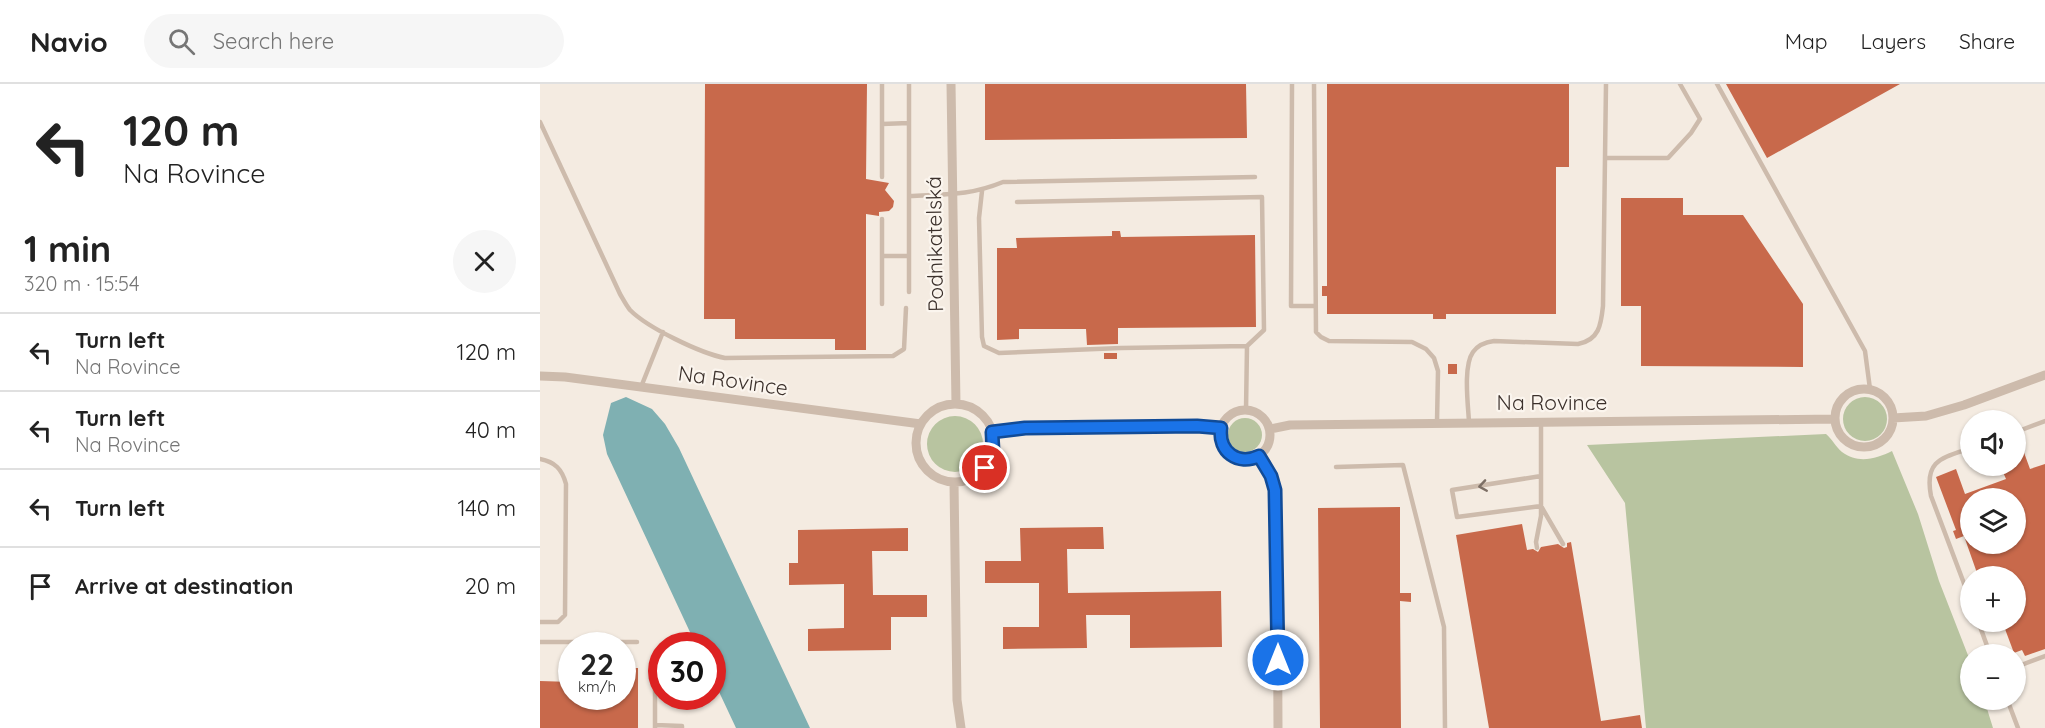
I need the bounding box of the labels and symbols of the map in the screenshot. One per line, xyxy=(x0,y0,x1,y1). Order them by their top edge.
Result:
street label: Podnikatelská xyxy=(920,176,948,312)
street label: Na Rovince xyxy=(676,359,790,401)
street label: Na Rovince xyxy=(1497,389,1607,415)
pin xyxy=(959,442,1010,493)
one-way arrow xyxy=(1478,479,1488,491)
position arrow xyxy=(1246,628,1310,692)
speed limit sign: 30 xyxy=(648,632,726,710)

